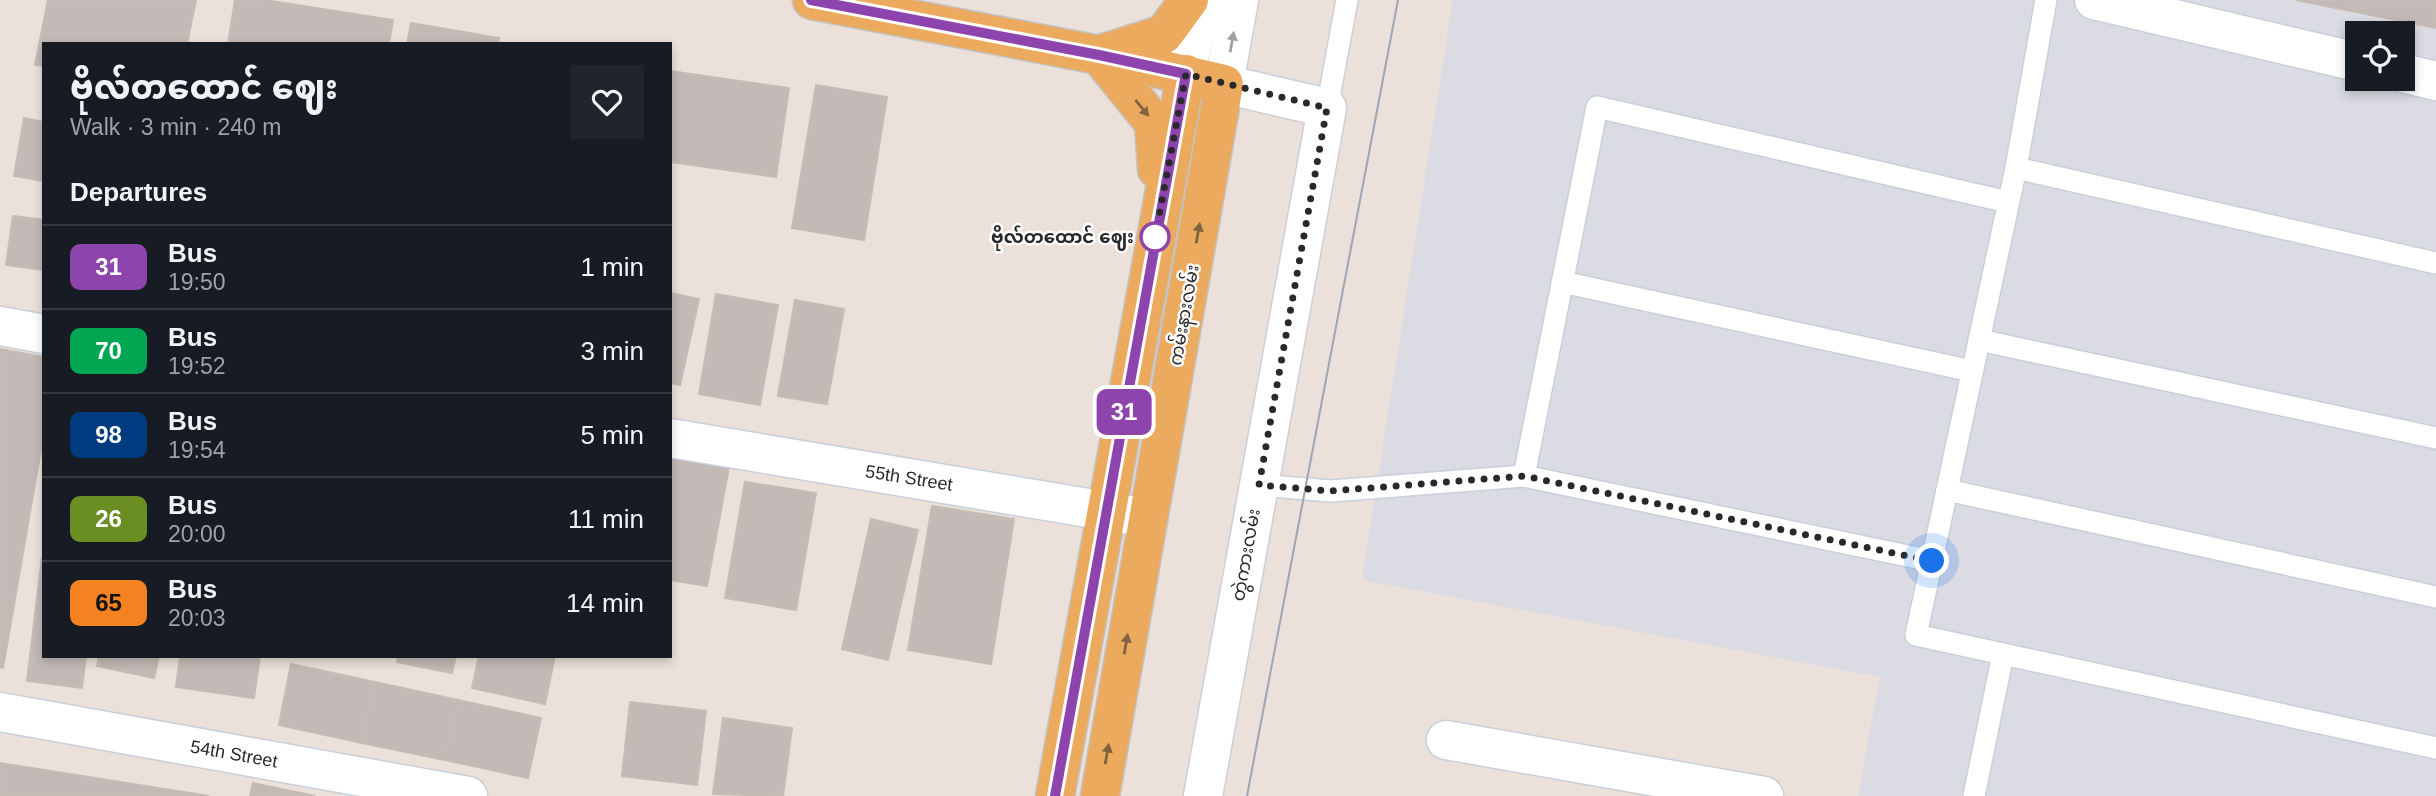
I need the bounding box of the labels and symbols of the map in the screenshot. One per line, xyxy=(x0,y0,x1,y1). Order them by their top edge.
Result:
one-way arrow xyxy=(1227,31,1238,53)
one-way arrow xyxy=(1134,99,1149,116)
marker: ဗိုလ်တထောင် ဈေး xyxy=(1140,222,1170,252)
one-way arrow xyxy=(1193,222,1204,244)
place label: ဗိုလ်တထောင် ဈေး xyxy=(991,225,1134,251)
street label: ကမ်းနားလမ်း xyxy=(1162,263,1208,368)
line badge: 31 xyxy=(1092,389,1156,435)
street label: 55th Street xyxy=(864,461,954,495)
street label: တွဲကားလမ်း xyxy=(1225,507,1269,604)
your location xyxy=(1914,543,1949,578)
one-way arrow xyxy=(1121,633,1132,655)
street label: 54th Street xyxy=(189,737,279,771)
one-way arrow xyxy=(1102,743,1113,765)

